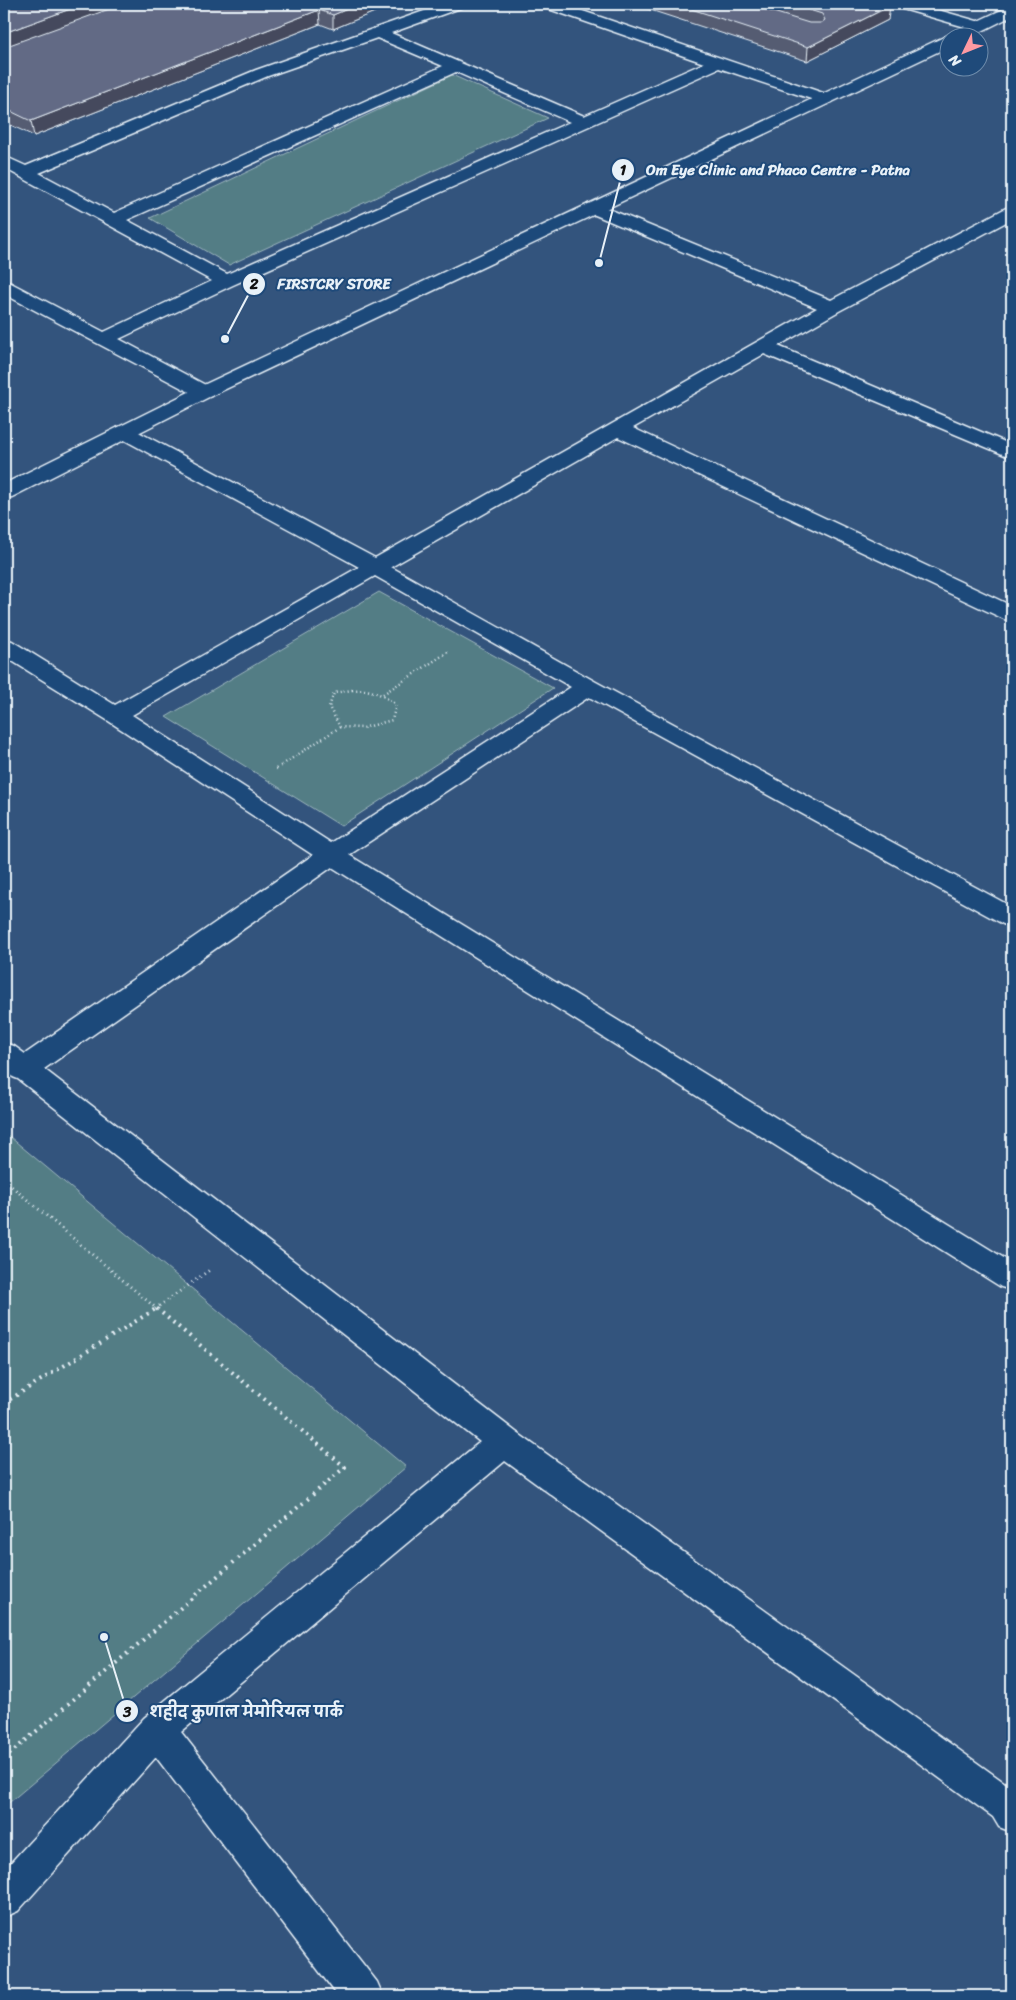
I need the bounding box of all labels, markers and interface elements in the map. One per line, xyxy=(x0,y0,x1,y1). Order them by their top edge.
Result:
north arrow xyxy=(938,28,988,78)
text: N xyxy=(942,48,968,73)
callout: Om Eye Clinic and Phaco Centre - Patna xyxy=(611,155,920,185)
text: 1 xyxy=(620,157,627,183)
text: Om Eye Clinic and Phaco Centre - Patna xyxy=(645,157,911,183)
callout: FIRSTCRY STORE xyxy=(242,269,400,299)
text: 2 xyxy=(249,271,259,297)
text: FIRSTCRY STORE xyxy=(276,271,392,297)
callout: शहीद कुणाल मेमोरियल पार्क xyxy=(114,1696,353,1726)
text: 3 xyxy=(122,1699,132,1725)
text: शहीद कुणाल मेमोरियल पार्क xyxy=(149,1699,345,1725)

